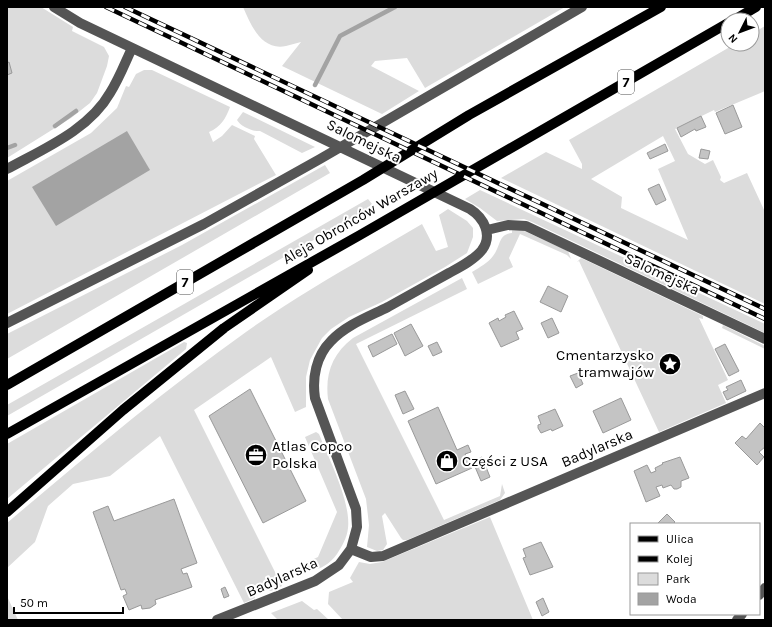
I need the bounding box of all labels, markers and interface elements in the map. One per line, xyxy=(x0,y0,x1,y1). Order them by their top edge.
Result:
north arrow xyxy=(720,12,760,52)
text: N xyxy=(725,31,740,46)
road number: 7 xyxy=(618,70,634,94)
street label: Salomejska xyxy=(324,115,404,167)
street label: Aleja Obrońców Warszawy xyxy=(279,164,441,268)
street label: Salomejska xyxy=(622,249,702,299)
road number: 7 xyxy=(177,270,193,294)
place label: Cmentarzysko tramwajów xyxy=(556,346,654,381)
place icon: Cmentarzysko tramwajów xyxy=(657,351,683,377)
street label: Badylarska xyxy=(559,425,635,471)
place label: Atlas Copco Polska xyxy=(272,437,352,472)
office icon: Atlas Copco Polska xyxy=(243,442,269,468)
shop icon: Części z USA xyxy=(434,448,460,474)
place label: Części z USA xyxy=(462,452,548,470)
legend xyxy=(630,523,760,615)
text: Ulica xyxy=(666,532,694,546)
text: Kolej xyxy=(666,552,693,566)
street label: Badylarska xyxy=(244,553,320,601)
text: Park xyxy=(666,572,691,586)
scale bar xyxy=(14,589,123,615)
text: Woda xyxy=(666,592,697,606)
text: 50 m xyxy=(20,596,48,610)

